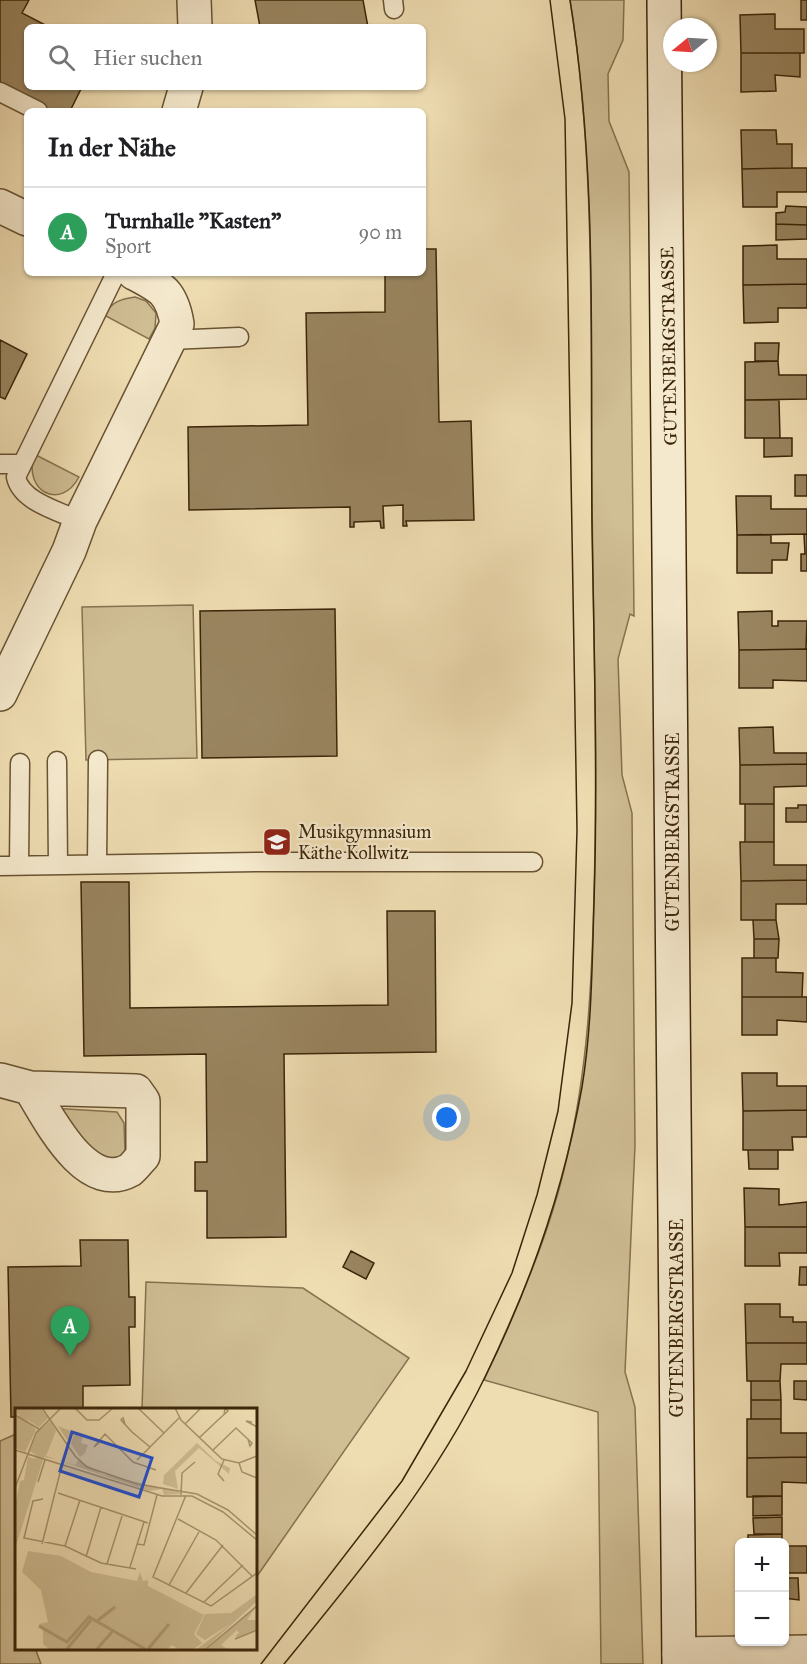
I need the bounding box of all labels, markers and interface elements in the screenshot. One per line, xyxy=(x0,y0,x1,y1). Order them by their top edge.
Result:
north arrow xyxy=(663,18,717,72)
search box xyxy=(24,24,426,90)
icon: search xyxy=(45,41,78,74)
text: Hier suchen xyxy=(93,44,202,71)
text: In der Nähe xyxy=(48,131,176,163)
text: Turnhalle "Kasten" xyxy=(105,207,281,234)
text: A xyxy=(61,220,74,244)
text: 90 m xyxy=(359,220,402,244)
text: Sport xyxy=(105,234,151,258)
street label: GUTENBERGSTRASSE xyxy=(656,246,682,446)
street label: GUTENBERGSTRASSE xyxy=(662,732,684,932)
place label: Musikgymnasium Käthe Kollwitz xyxy=(298,821,431,864)
school or university icon: Musikgymnasium Käthe Kollwitz xyxy=(261,826,293,858)
your location xyxy=(432,1103,461,1132)
street label: GUTENBERGSTRASSE xyxy=(666,1218,688,1418)
pin: A xyxy=(50,1306,90,1356)
inset map xyxy=(15,1408,256,1649)
map controls xyxy=(735,1538,789,1646)
button: + xyxy=(735,1538,789,1592)
button: − xyxy=(735,1592,789,1646)

